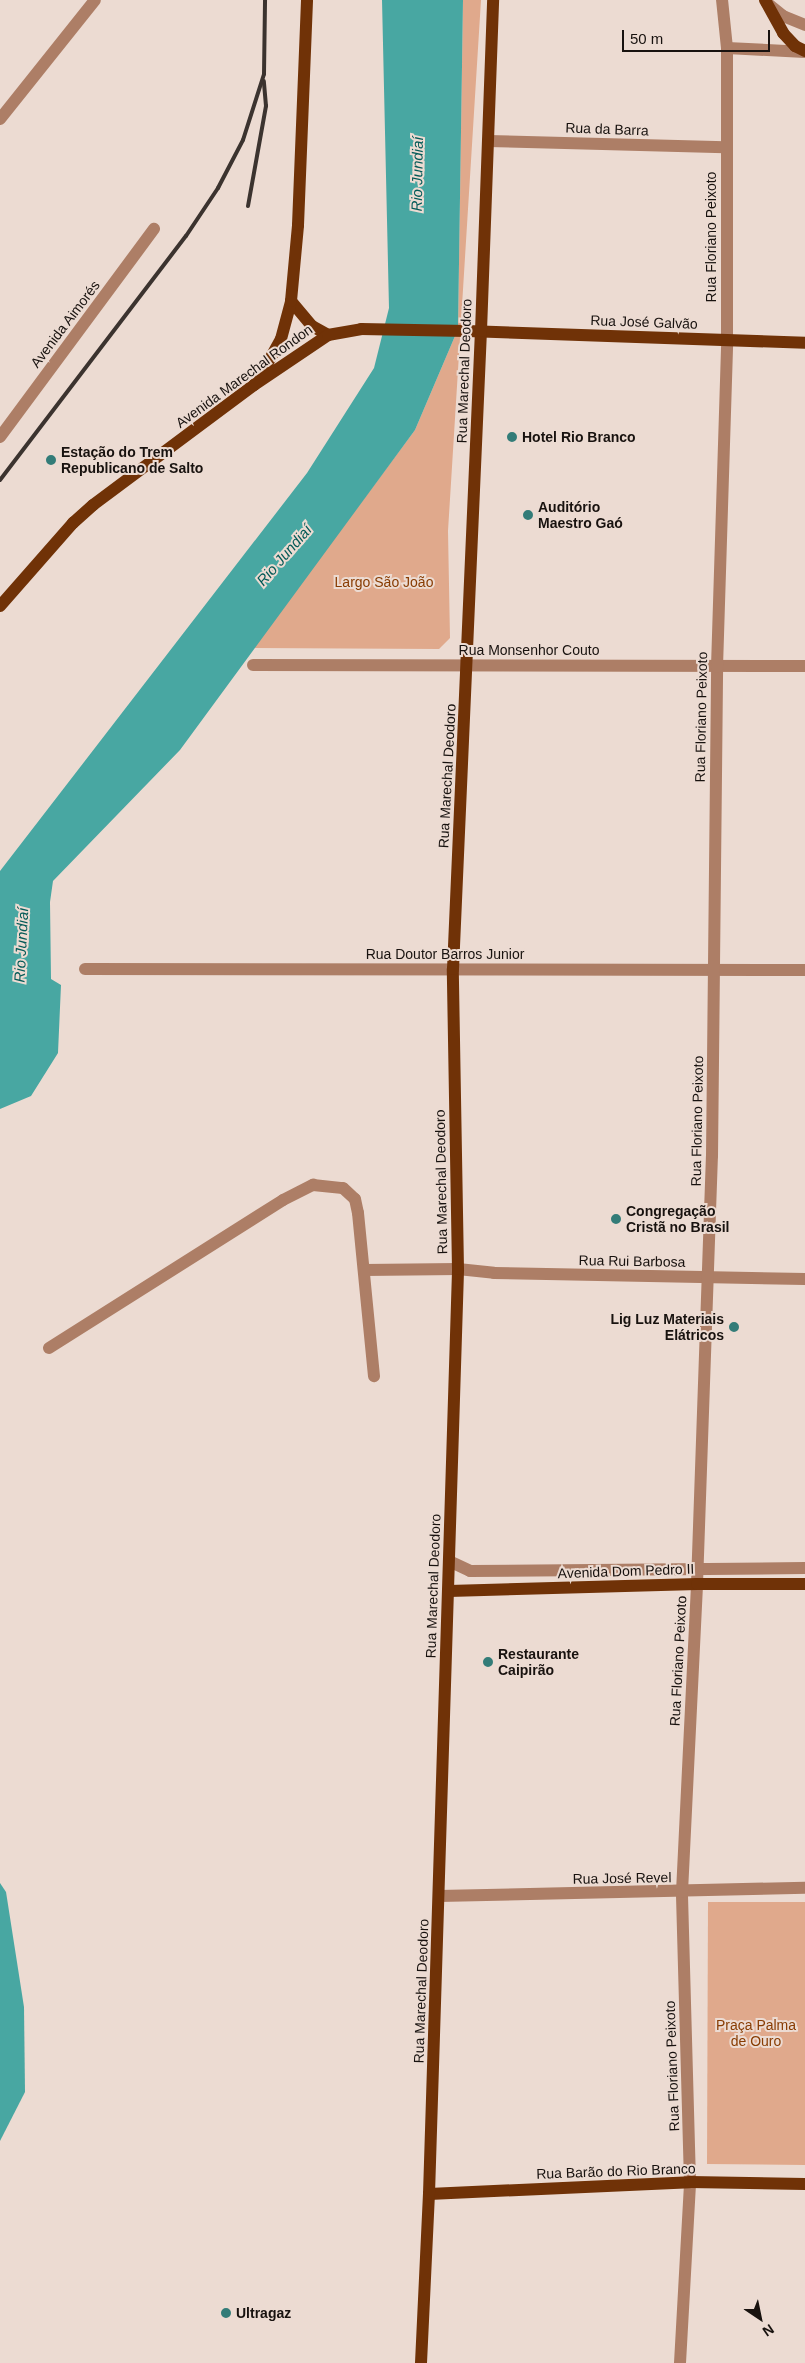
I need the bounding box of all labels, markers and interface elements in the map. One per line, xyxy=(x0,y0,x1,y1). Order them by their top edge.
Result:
scale bar xyxy=(625,20,772,52)
text: 50 m xyxy=(630,30,663,47)
street label: Rua da Barra xyxy=(565,119,649,139)
water label: Rio Jundiaí xyxy=(407,136,427,212)
street label: Rua Floriano Peixoto xyxy=(703,172,719,302)
street label: Avenida Aimorés xyxy=(27,277,103,371)
street label: Rua Marechal Deodoro xyxy=(453,298,475,444)
street label: Rua José Galvão xyxy=(590,312,698,332)
street label: Avenida Marechal Rondon xyxy=(172,321,316,431)
place label: Hotel Rio Branco xyxy=(522,429,636,445)
marker: Hotel Rio Branco xyxy=(506,431,518,443)
place label: Estação do Trem Republicano de Salto xyxy=(61,444,203,477)
marker: Estação do Trem Republicano de Salto xyxy=(45,454,57,466)
place label: Auditório Maestro Gaó xyxy=(538,499,623,532)
marker: Auditório Maestro Gaó xyxy=(522,509,534,521)
water label: Rio Jundiaí xyxy=(253,521,315,589)
park label: Largo São João xyxy=(335,574,433,590)
street label: Rua Monsenhor Couto xyxy=(459,642,599,658)
street label: Rua Floriano Peixoto xyxy=(691,651,711,783)
street label: Rua Marechal Deodoro xyxy=(435,703,459,849)
water label: Rio Jundiaí xyxy=(10,907,32,983)
street label: Rua Doutor Barros Junior xyxy=(366,946,524,962)
street label: Rua Floriano Peixoto xyxy=(687,1055,707,1187)
street label: Rua Marechal Deodoro xyxy=(431,1109,451,1255)
place label: Congregação Cristã no Brasil xyxy=(626,1203,729,1236)
marker: Congregação Cristã no Brasil xyxy=(610,1213,622,1225)
street label: Rua Rui Barbosa xyxy=(579,1252,685,1270)
place label: Lig Luz Materiais Elátricos xyxy=(610,1311,724,1344)
marker: Lig Luz Materiais Elátricos xyxy=(728,1321,740,1333)
street label: Rua Marechal Deodoro xyxy=(422,1513,444,1659)
street label: Avenida Dom Pedro II xyxy=(557,1560,695,1582)
street label: Rua Floriano Peixoto xyxy=(666,1595,690,1727)
place label: Restaurante Caipirão xyxy=(498,1646,579,1678)
marker: Restaurante Caipirão xyxy=(482,1656,494,1668)
street label: Rua José Revel xyxy=(572,1869,672,1887)
street label: Rua Marechal Deodoro xyxy=(410,1918,432,2064)
street label: Rua Floriano Peixoto xyxy=(661,2000,683,2132)
park label: Praça Palma de Ouro xyxy=(716,2017,796,2050)
street label: Rua Barão do Rio Branco xyxy=(536,2160,696,2182)
north arrow xyxy=(735,2293,785,2343)
place label: Ultragaz xyxy=(236,2305,291,2321)
marker: Ultragaz xyxy=(220,2307,232,2319)
text: N xyxy=(760,2321,777,2340)

